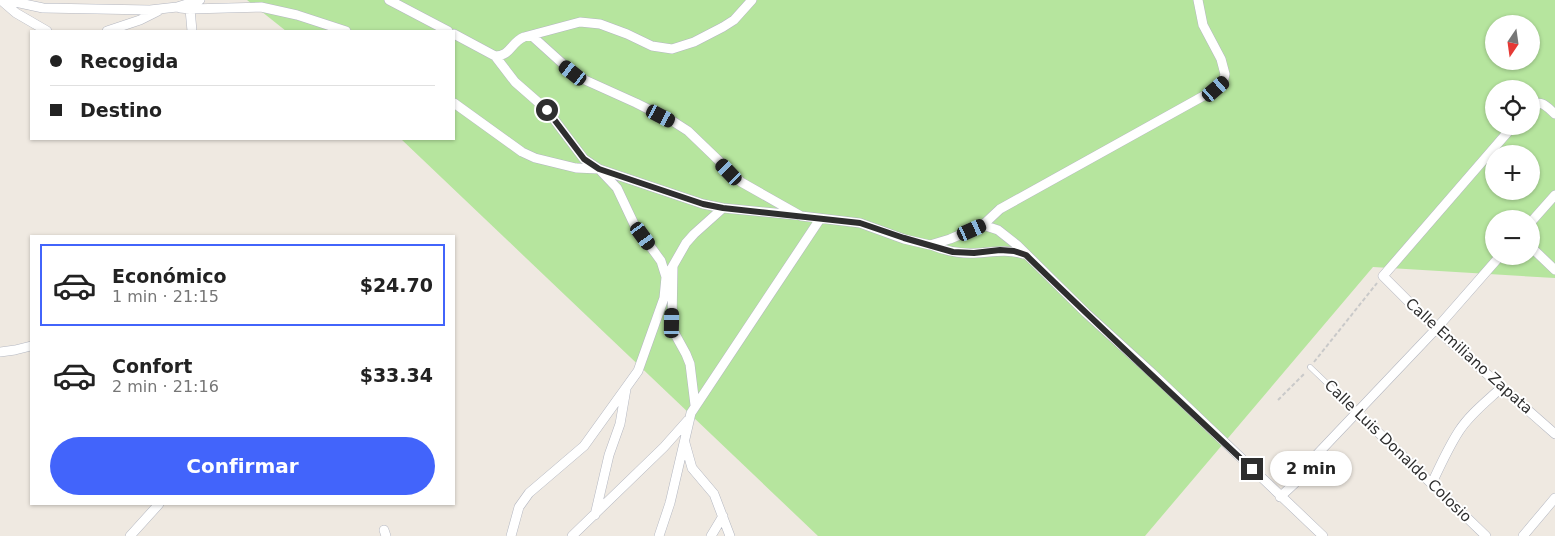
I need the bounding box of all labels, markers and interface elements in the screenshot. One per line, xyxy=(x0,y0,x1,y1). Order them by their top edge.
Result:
north arrow xyxy=(1485,15,1540,70)
map controls xyxy=(1485,15,1540,265)
text: Recogida xyxy=(80,50,178,72)
car xyxy=(556,58,589,88)
car xyxy=(1199,73,1232,105)
button: locate xyxy=(1485,80,1540,135)
text: Destino xyxy=(80,99,162,121)
route start xyxy=(536,99,558,121)
car xyxy=(644,103,677,129)
button: + xyxy=(1485,145,1540,200)
car xyxy=(713,156,744,188)
button: − xyxy=(1485,210,1540,265)
car xyxy=(955,217,988,243)
car xyxy=(628,219,657,253)
icon: car xyxy=(52,263,97,308)
text: Económico xyxy=(112,265,227,287)
text: $24.70 xyxy=(360,274,433,296)
text: 1 min · 21:15 xyxy=(112,287,219,306)
street label: Calle Emiliano Zapata xyxy=(1402,294,1536,418)
car xyxy=(664,308,679,338)
icon: car xyxy=(52,353,97,398)
text: Confort xyxy=(112,355,192,377)
text: $33.34 xyxy=(360,364,433,386)
street label: Calle Luis Donaldo Colosio xyxy=(1321,376,1475,526)
text: 2 min · 21:16 xyxy=(112,377,219,396)
button: Confirmar xyxy=(50,437,435,495)
callout: 2 min xyxy=(1270,452,1352,486)
route end xyxy=(1241,458,1263,480)
text: 2 min xyxy=(1286,459,1336,478)

